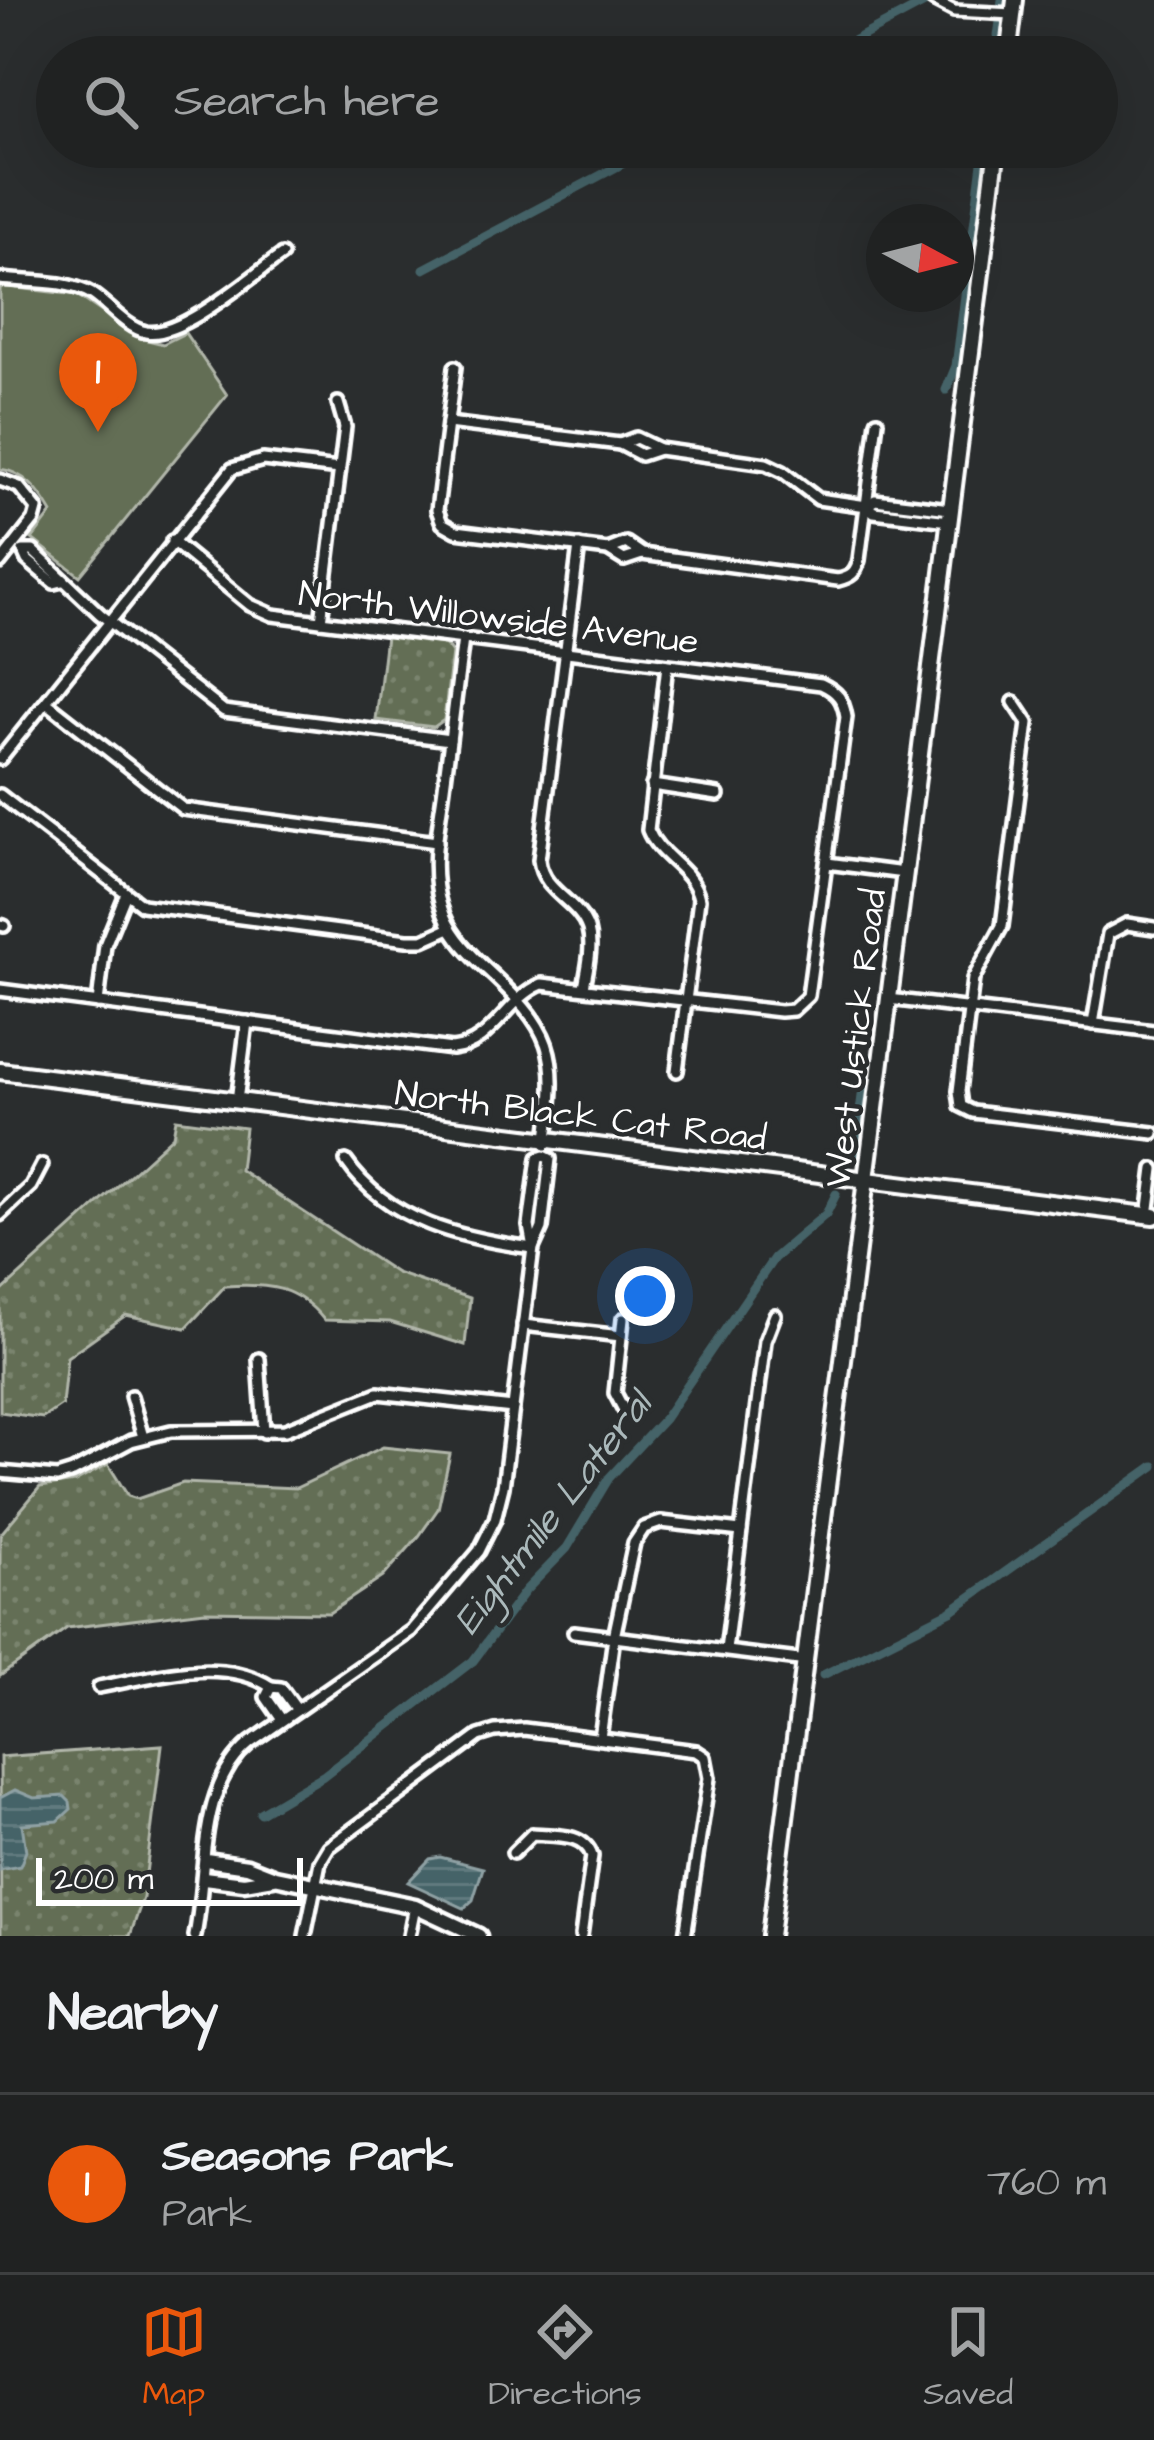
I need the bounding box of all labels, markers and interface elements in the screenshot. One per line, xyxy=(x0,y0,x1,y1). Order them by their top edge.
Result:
search box xyxy=(36,36,1118,168)
icon: search xyxy=(78,69,144,135)
text: Search here xyxy=(174,71,440,133)
north arrow xyxy=(866,204,974,312)
pin: 1 xyxy=(59,333,137,432)
street label: North Willowside Avenue xyxy=(296,569,701,668)
street label: West Ustick Road xyxy=(813,886,900,1191)
street label: North Black Cat Road xyxy=(392,1068,769,1165)
your location xyxy=(615,1266,675,1326)
water label: Eightmile Lateral xyxy=(441,1377,669,1647)
scale bar xyxy=(36,1852,303,1905)
text: 200 m xyxy=(54,1856,153,1902)
text: Nearby xyxy=(48,1979,218,2050)
text: Seasons Park xyxy=(162,2126,453,2188)
text: 1 xyxy=(85,2157,90,2211)
text: 760 m xyxy=(987,2157,1106,2211)
text: Park xyxy=(162,2188,252,2242)
tab: Map xyxy=(141,2299,207,2417)
tab: Directions xyxy=(488,2299,642,2417)
tab: Saved xyxy=(923,2299,1013,2417)

